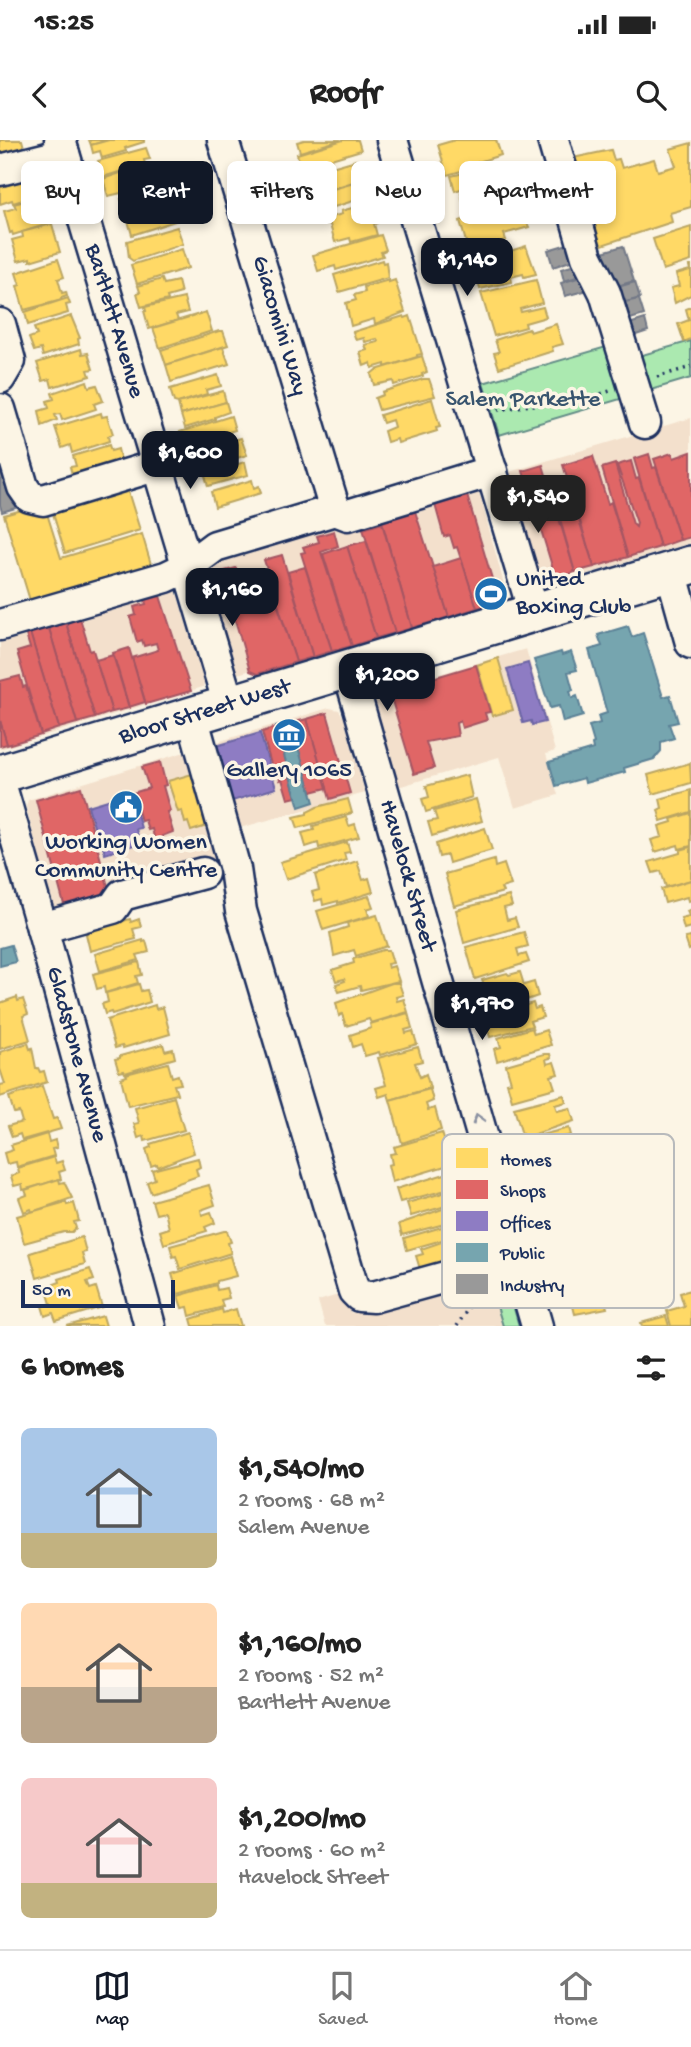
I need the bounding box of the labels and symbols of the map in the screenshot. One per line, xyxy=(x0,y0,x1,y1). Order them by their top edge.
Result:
pin: $1,140 xyxy=(410,239,524,298)
street label: Bartlett Avenue xyxy=(77,240,151,402)
street label: Giacomini Way xyxy=(244,252,314,399)
park label: Salem Parkette xyxy=(446,386,601,415)
pin: $1,600 xyxy=(133,432,247,491)
pin: $1,540 xyxy=(481,476,595,535)
place label: United Boxing Club xyxy=(515,566,632,623)
pin: $1,160 xyxy=(175,568,289,628)
sports icon: United Boxing Club xyxy=(472,575,510,613)
pin: $1,200 xyxy=(330,654,444,713)
street label: Bloor Street West xyxy=(115,672,296,752)
museum icon: Gallery 1065 xyxy=(270,716,308,754)
place label: Gallery 1065 xyxy=(226,757,352,786)
public building icon: Working Women Community Centre xyxy=(107,788,145,826)
street label: Havelock Street xyxy=(372,796,444,957)
place label: Working Women Community Centre xyxy=(35,829,218,886)
street label: Gladstone Avenue xyxy=(39,964,114,1146)
pin: $1,970 xyxy=(425,982,539,1042)
one-way arrow xyxy=(472,1113,487,1125)
legend xyxy=(442,1134,674,1308)
text: Homes xyxy=(500,1150,552,1173)
text: Shops xyxy=(500,1181,546,1204)
text: Offices xyxy=(500,1213,551,1236)
text: Public xyxy=(499,1244,545,1267)
text: Industry xyxy=(500,1276,565,1299)
scale bar xyxy=(21,1277,175,1309)

